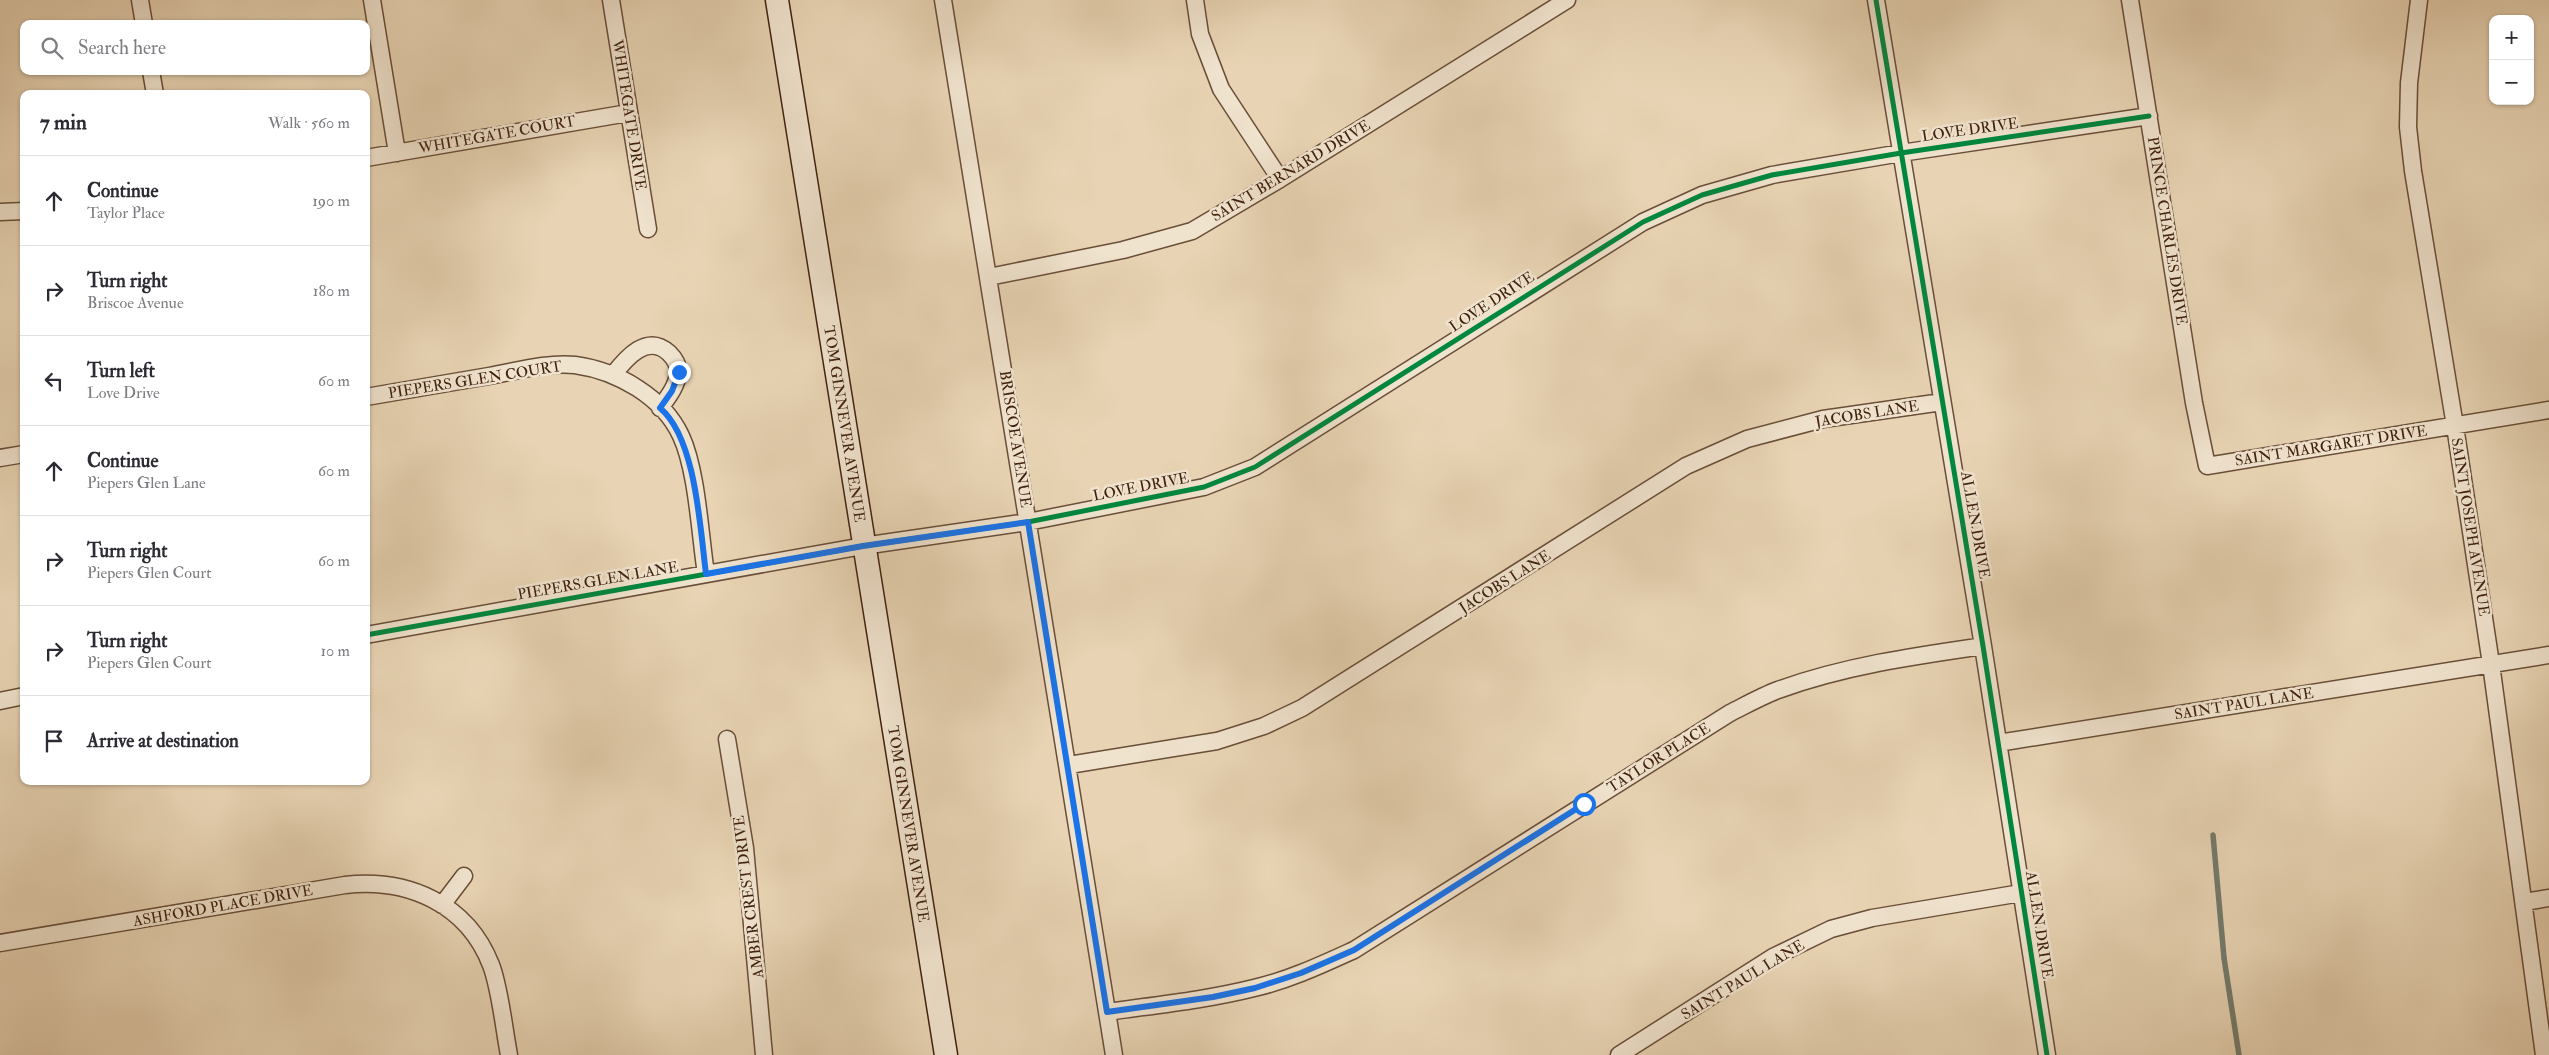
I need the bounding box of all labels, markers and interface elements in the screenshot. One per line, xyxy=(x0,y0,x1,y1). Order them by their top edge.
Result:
map controls xyxy=(2489,15,2534,105)
button: + xyxy=(2489,15,2534,60)
search box xyxy=(20,20,370,75)
icon: search xyxy=(38,34,66,62)
text: Search here xyxy=(78,36,166,60)
street label: WHITEGATE DRIVE xyxy=(608,37,650,192)
button: − xyxy=(2489,60,2534,105)
text: 7 min xyxy=(40,109,87,136)
street label: WHITEGATE COURT xyxy=(416,112,577,158)
text: Walk · 560 m xyxy=(268,113,350,133)
street label: LOVE DRIVE xyxy=(1920,114,2020,146)
street label: SAINT BERNARD DRIVE xyxy=(1208,116,1374,226)
street label: PRINCE CHARLES DRIVE xyxy=(2143,135,2191,327)
text: Continue xyxy=(87,179,158,203)
icon: ahead xyxy=(40,187,68,215)
text: 190 m xyxy=(312,191,350,211)
text: Taylor Place xyxy=(87,203,165,223)
street label: LOVE DRIVE xyxy=(1446,267,1538,336)
text: Turn right xyxy=(87,269,167,293)
icon: right xyxy=(40,277,68,305)
text: 180 m xyxy=(313,281,350,301)
text: Briscoe Avenue xyxy=(87,293,184,313)
street label: TOM GINNEVER AVENUE xyxy=(819,324,869,524)
street label: PIEPERS GLEN COURT xyxy=(387,357,563,403)
text: Turn left xyxy=(87,359,155,383)
route end xyxy=(668,361,691,384)
icon: left xyxy=(40,367,68,395)
street label: BRISCOE AVENUE xyxy=(995,369,1035,509)
text: 60 m xyxy=(318,371,350,391)
text: Love Drive xyxy=(87,383,160,403)
street label: JACOBS LANE xyxy=(1813,396,1921,433)
street label: SAINT MARGARET DRIVE xyxy=(2233,421,2429,471)
street label: SAINT JOSEPH AVENUE xyxy=(2446,437,2493,618)
text: Continue xyxy=(87,449,158,473)
icon: ahead xyxy=(40,457,68,485)
text: 60 m xyxy=(318,461,350,481)
street label: LOVE DRIVE xyxy=(1091,468,1191,506)
street label: ALLEN DRIVE xyxy=(1956,469,1994,580)
text: Piepers Glen Lane xyxy=(87,473,206,493)
text: Turn right xyxy=(87,539,167,563)
street label: JACOBS LANE xyxy=(1455,546,1555,619)
icon: right xyxy=(40,547,68,575)
text: 60 m xyxy=(318,551,350,571)
street label: PIEPERS GLEN LANE xyxy=(516,557,680,605)
text: Piepers Glen Court xyxy=(87,563,211,583)
text: Turn right xyxy=(87,629,167,653)
icon: right xyxy=(40,637,68,665)
text: 10 m xyxy=(320,641,350,661)
text: Piepers Glen Court xyxy=(87,653,211,673)
street label: SAINT PAUL LANE xyxy=(2173,684,2315,724)
street label: TAYLOR PLACE xyxy=(1604,719,1714,797)
street label: TOM GINNEVER AVENUE xyxy=(883,724,933,924)
icon: arrive xyxy=(40,727,68,755)
text: Arrive at destination xyxy=(87,729,239,753)
route start xyxy=(1573,793,1596,816)
street label: AMBER CREST DRIVE xyxy=(730,814,769,980)
street label: ALLEN DRIVE xyxy=(2021,869,2057,980)
street label: ASHFORD PLACE DRIVE xyxy=(131,881,315,931)
street label: SAINT PAUL LANE xyxy=(1678,936,1808,1024)

